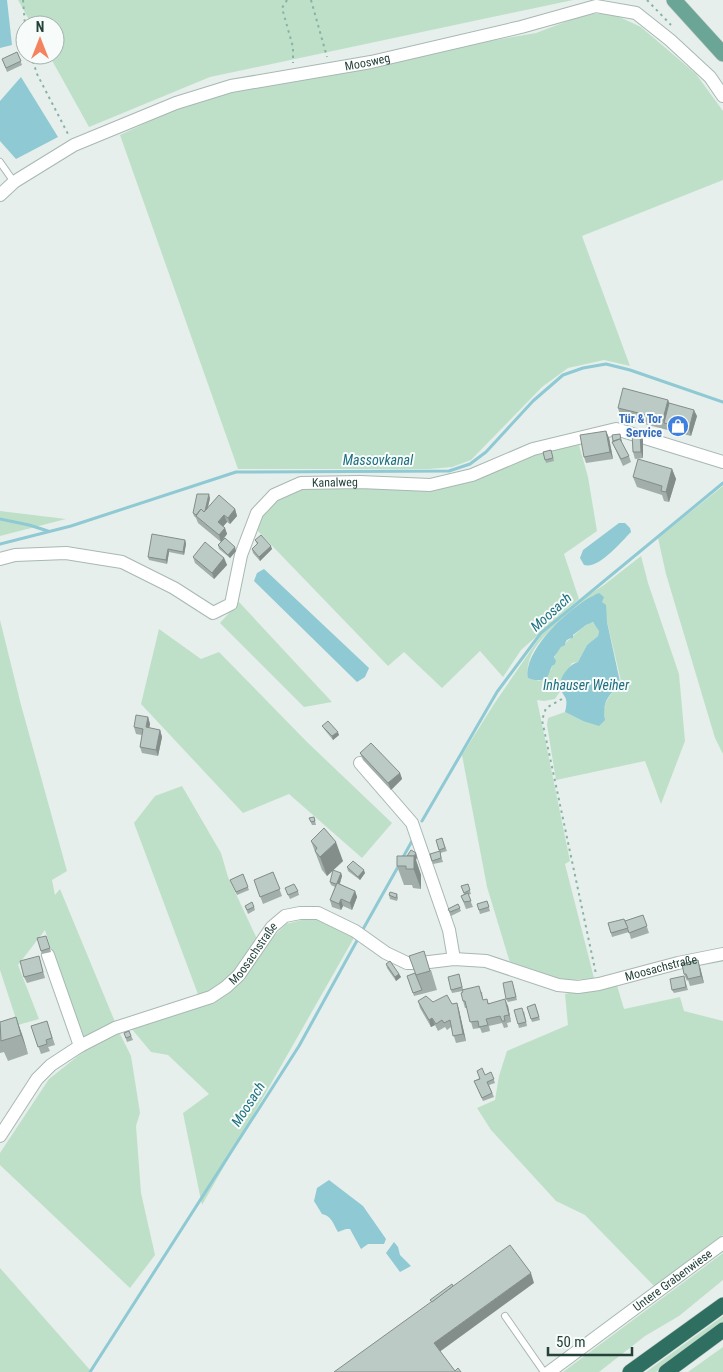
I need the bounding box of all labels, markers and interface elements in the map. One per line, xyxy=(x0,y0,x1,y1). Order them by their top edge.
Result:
north arrow xyxy=(15,15,65,65)
text: N xyxy=(36,19,44,35)
street label: Moosweg xyxy=(344,51,392,73)
place label: Tür & Tor Service xyxy=(619,412,662,440)
shop icon: Tür & Tor Service xyxy=(666,414,690,438)
water label: Massovkanal xyxy=(343,452,414,468)
street label: Kanalweg xyxy=(312,475,358,490)
water label: Moosach xyxy=(527,590,575,634)
water label: Inhauser Weiher xyxy=(543,677,630,693)
street label: Moosachstraße xyxy=(226,919,280,988)
street label: Moosachstraße xyxy=(623,952,699,984)
water label: Moosach xyxy=(228,1079,268,1129)
street label: Untere Grabenwiese xyxy=(631,1246,715,1314)
scale bar xyxy=(548,1324,632,1356)
text: 50 m xyxy=(556,1333,586,1351)

